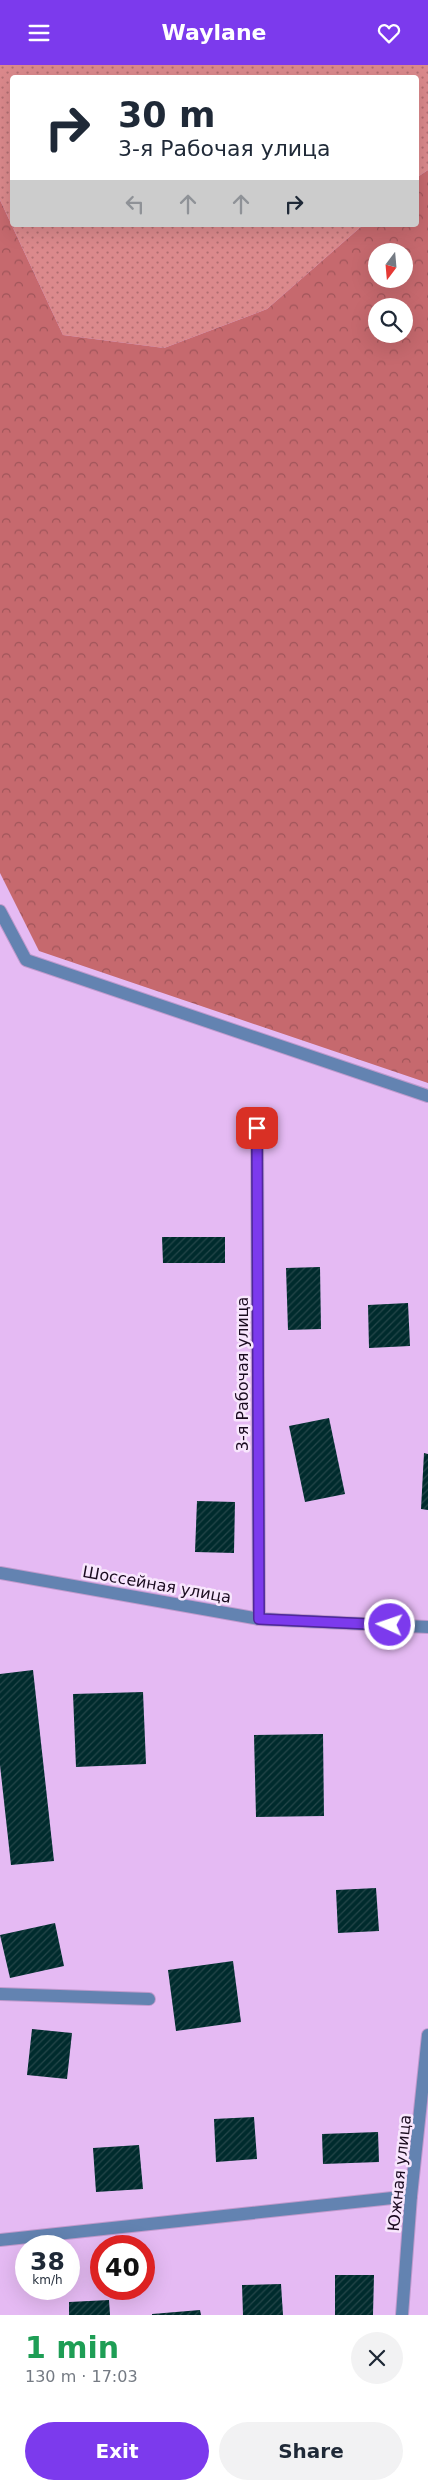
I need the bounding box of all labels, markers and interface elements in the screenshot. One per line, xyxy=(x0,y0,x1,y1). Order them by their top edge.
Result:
icon: menu xyxy=(25,19,53,47)
icon: heart xyxy=(375,19,403,47)
text: Waylane xyxy=(162,20,266,45)
icon: right xyxy=(35,95,100,160)
text: 30 m xyxy=(118,95,215,135)
text: 3-я Рабочая улица xyxy=(118,136,330,161)
icon: left xyxy=(121,190,149,218)
icon: ahead xyxy=(174,190,202,218)
icon: ahead xyxy=(227,190,255,218)
icon: right xyxy=(280,190,308,218)
north arrow xyxy=(368,243,412,287)
map controls xyxy=(368,243,413,343)
button: search xyxy=(368,298,413,343)
pin xyxy=(236,1107,278,1149)
icon: arrive xyxy=(243,1114,271,1142)
street label: 3-я Рабочая улица xyxy=(233,1297,252,1451)
street label: Шоссейная улица xyxy=(81,1562,233,1607)
position arrow xyxy=(363,1598,415,1650)
street label: Южная улица xyxy=(384,2114,415,2232)
speed limit sign: 40 xyxy=(90,2235,155,2300)
text: 38 xyxy=(30,2247,65,2276)
text: km/h xyxy=(32,2273,63,2287)
text: 1 min xyxy=(25,2330,119,2365)
button: close xyxy=(351,2332,403,2384)
text: 130 m · 17:03 xyxy=(25,2367,138,2386)
button: Exit xyxy=(25,2422,209,2480)
button: Share xyxy=(219,2422,403,2480)

